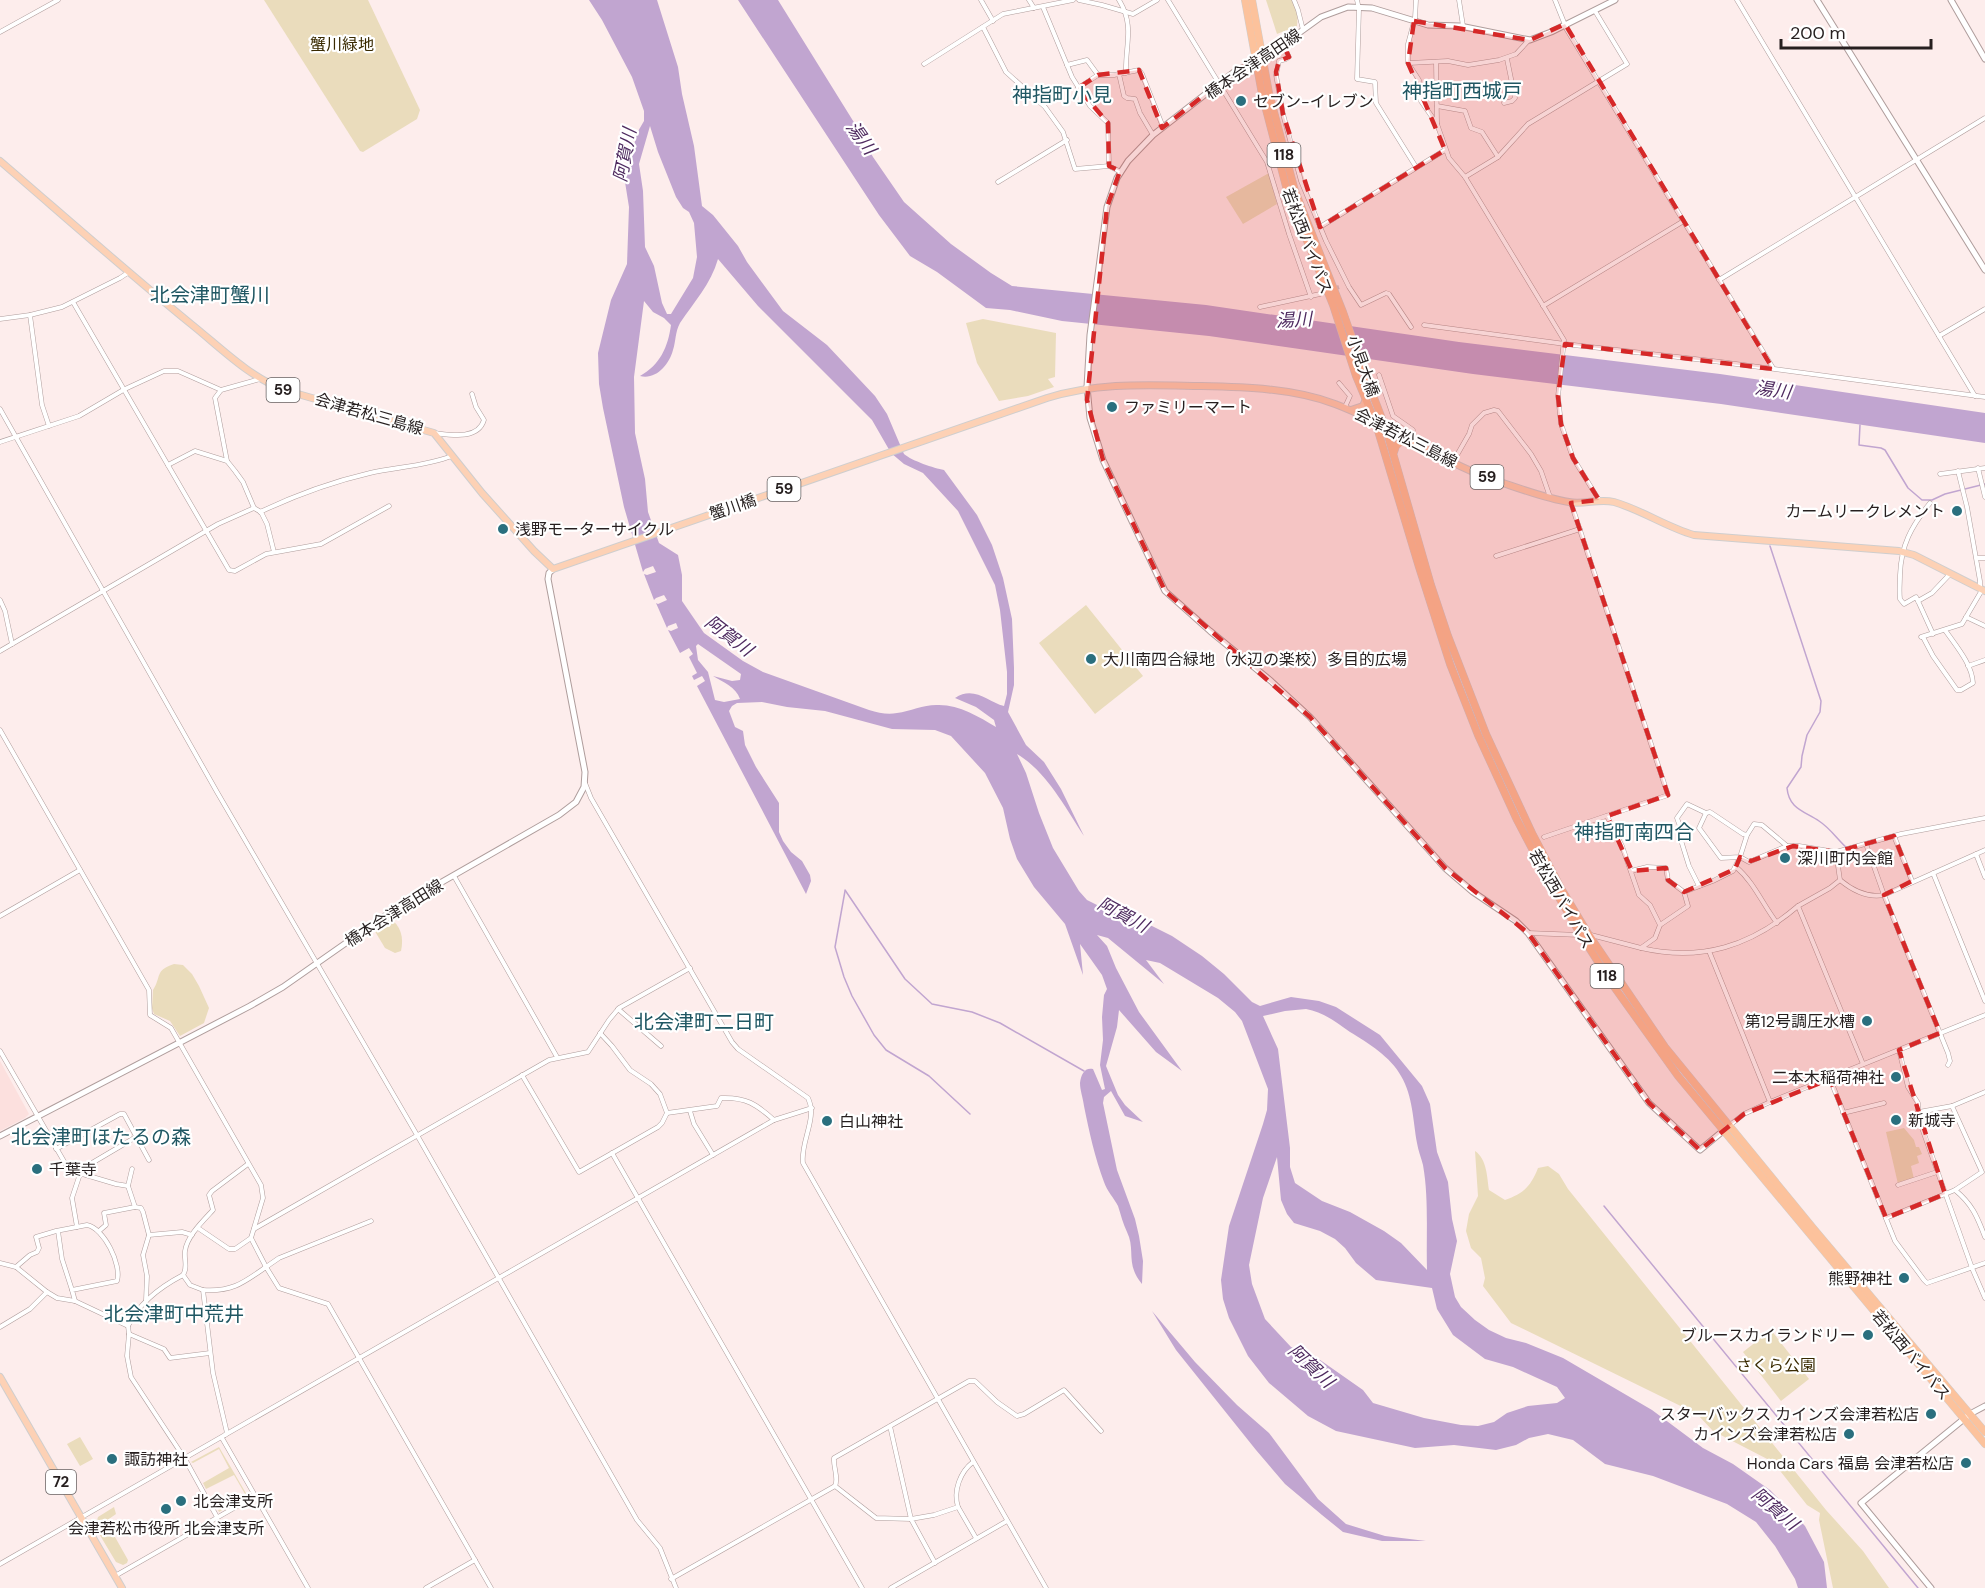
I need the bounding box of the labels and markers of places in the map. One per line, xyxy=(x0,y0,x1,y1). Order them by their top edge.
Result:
place label: セブン-イレブン xyxy=(1253,91,1374,112)
marker: セブン-イレブン xyxy=(1234,94,1248,108)
place label: ファミリーマート xyxy=(1124,397,1252,418)
marker: ファミリーマート xyxy=(1105,400,1119,414)
place label: カームリークレメント xyxy=(1785,501,1945,522)
marker: カームリークレメント xyxy=(1950,504,1964,518)
place label: 浅野モーターサイクル xyxy=(515,519,674,540)
marker: 浅野モーターサイクル xyxy=(496,522,510,536)
place label: 大川南四合緑地（水辺の楽校）多目的広場 xyxy=(1103,649,1407,670)
marker: 大川南四合緑地（水辺の楽校）多目的広場 xyxy=(1084,652,1098,666)
place label: 深川町内会館 xyxy=(1797,848,1893,869)
marker: 深川町内会館 xyxy=(1778,851,1792,865)
place label: 第12号調圧水槽 xyxy=(1745,1011,1855,1032)
marker: 第12号調圧水槽 xyxy=(1860,1014,1874,1028)
place label: 二本木稲荷神社 xyxy=(1772,1067,1884,1088)
marker: 二本木稲荷神社 xyxy=(1889,1070,1903,1084)
place label: 新城寺 xyxy=(1908,1110,1956,1131)
place label: 白山神社 xyxy=(839,1111,903,1132)
marker: 新城寺 xyxy=(1889,1113,1903,1127)
marker: 白山神社 xyxy=(820,1114,834,1128)
place label: 千葉寺 xyxy=(49,1159,97,1180)
marker: 千葉寺 xyxy=(30,1162,44,1176)
place label: 熊野神社 xyxy=(1828,1268,1892,1289)
marker: 熊野神社 xyxy=(1897,1271,1911,1285)
place label: ブルースカイランドリー xyxy=(1681,1325,1856,1346)
marker: ブルースカイランドリー xyxy=(1861,1328,1875,1342)
place label: スターバックス カインズ会津若松店 xyxy=(1660,1404,1919,1425)
marker: スターバックス カインズ会津若松店 xyxy=(1924,1407,1938,1421)
place label: カインズ会津若松店 xyxy=(1693,1424,1837,1445)
marker: カインズ会津若松店 xyxy=(1842,1427,1856,1441)
place label: 諏訪神社 xyxy=(124,1449,188,1470)
marker: 諏訪神社 xyxy=(105,1452,119,1466)
place label: Honda Cars 福島 会津若松店 xyxy=(1747,1453,1954,1474)
marker: Honda Cars 福島 会津若松店 xyxy=(1959,1456,1973,1470)
place label: 北会津支所 xyxy=(193,1491,273,1512)
marker: 北会津支所 xyxy=(174,1494,188,1508)
marker: 会津若松市役所 北会津支所 xyxy=(159,1502,173,1516)
place label: 会津若松市役所 北会津支所 xyxy=(68,1518,264,1539)

